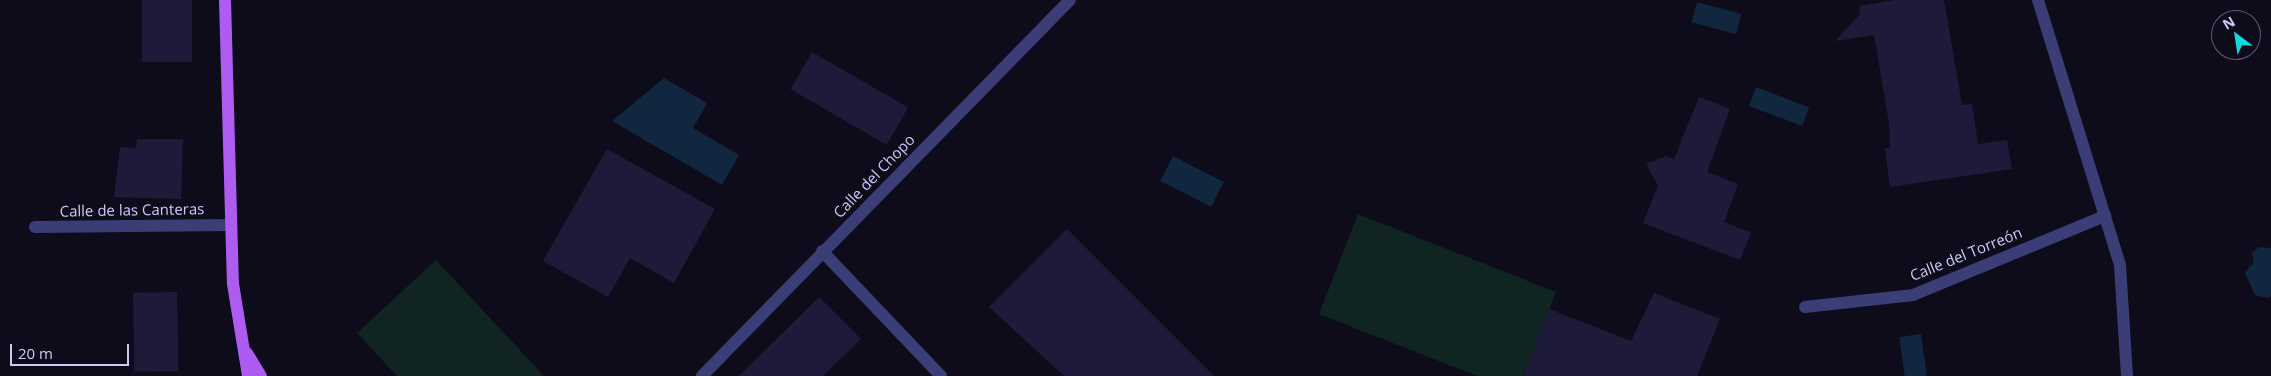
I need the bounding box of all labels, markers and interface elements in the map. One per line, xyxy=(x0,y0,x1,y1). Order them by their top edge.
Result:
north arrow xyxy=(2211,10,2261,60)
text: N xyxy=(2219,11,2238,34)
street label: Calle del Chopo xyxy=(830,131,918,221)
street label: Calle de las Canteras xyxy=(60,200,204,220)
street label: Calle del Torreón xyxy=(1907,223,2025,285)
scale bar xyxy=(12,334,131,366)
text: 20 m xyxy=(18,343,53,363)

